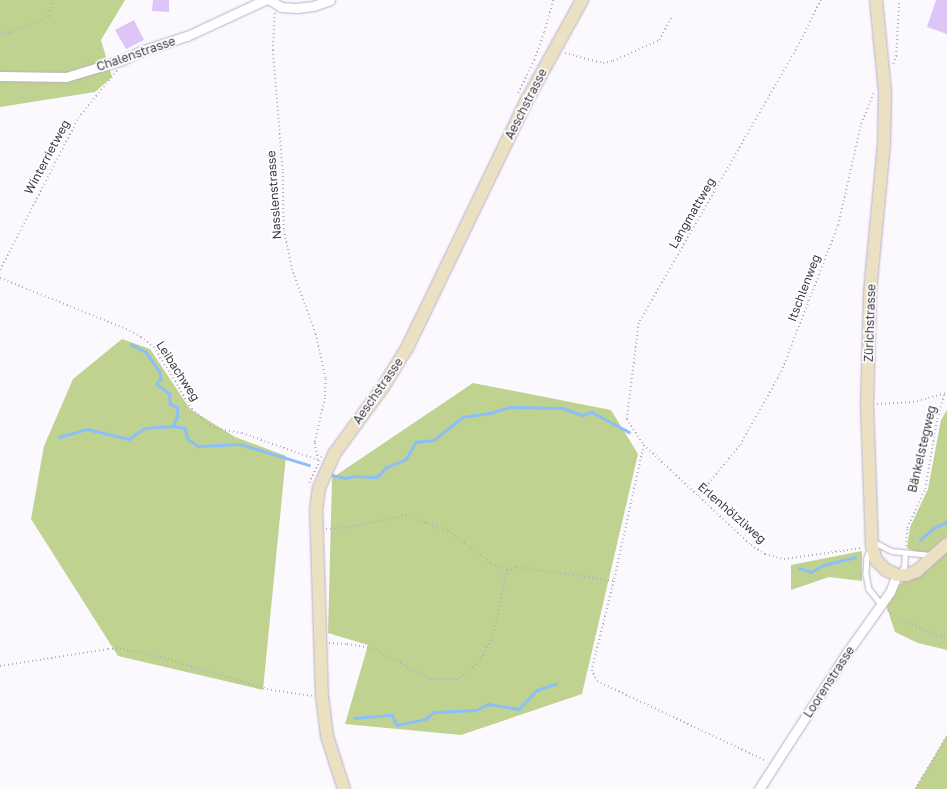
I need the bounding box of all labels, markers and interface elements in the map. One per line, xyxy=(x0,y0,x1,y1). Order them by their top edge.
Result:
street label: Chalenstrasse xyxy=(95,34,177,74)
street label: Aeschstrasse xyxy=(502,66,550,142)
street label: Winterrietweg xyxy=(21,117,73,197)
street label: Nasslenstrasse xyxy=(264,150,284,240)
street label: Langmattweg xyxy=(666,175,718,251)
street label: Itschlenweg xyxy=(785,252,823,324)
street label: Zürichstrasse xyxy=(861,284,879,362)
street label: Leibachweg xyxy=(153,338,203,404)
street label: Aeschstrasse xyxy=(350,355,406,427)
street label: Bänkelstegweg xyxy=(905,404,939,494)
street label: Erlenhölzliweg xyxy=(695,479,769,547)
street label: Loorenstrasse xyxy=(801,644,857,720)

